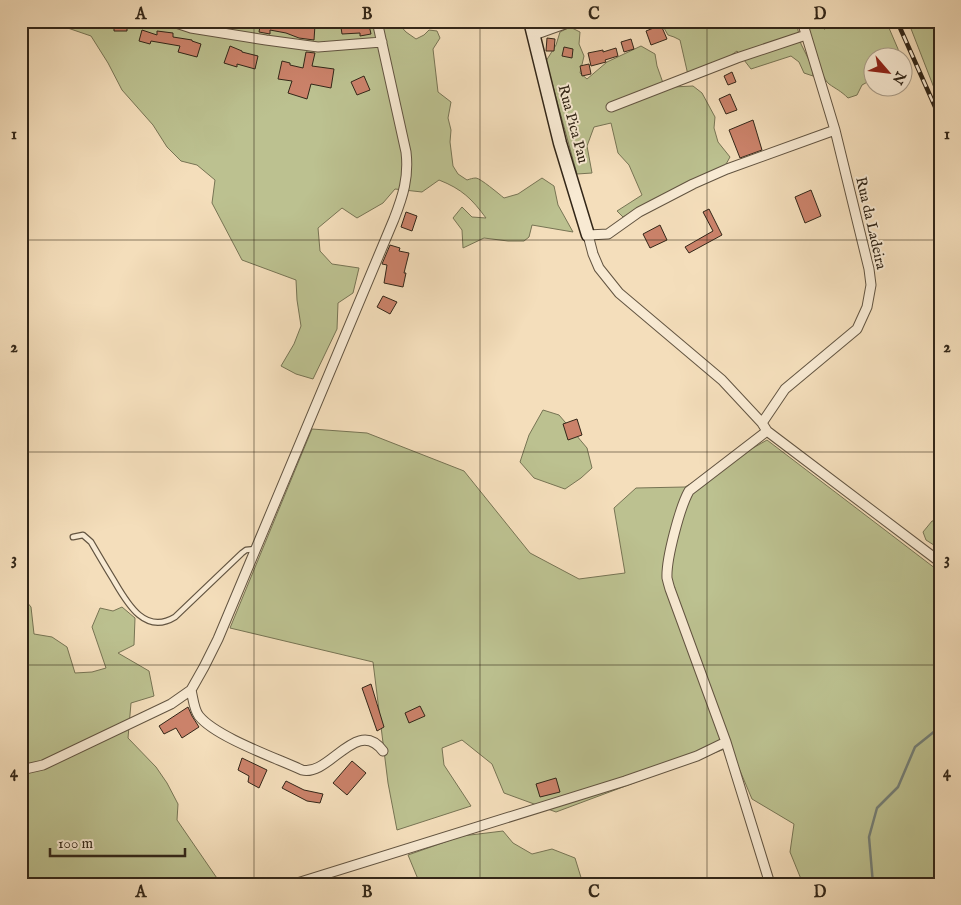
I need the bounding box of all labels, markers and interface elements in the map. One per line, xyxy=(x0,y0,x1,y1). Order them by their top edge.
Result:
text: A xyxy=(135,5,148,25)
text: B xyxy=(362,5,373,25)
text: C xyxy=(588,5,600,25)
text: D xyxy=(814,5,827,25)
north arrow xyxy=(864,48,914,98)
text: N xyxy=(888,67,910,87)
street label: Rua Pica Pau xyxy=(553,83,593,166)
text: 1 xyxy=(11,125,17,145)
text: 1 xyxy=(944,125,950,145)
street label: Rua da Ladeira xyxy=(851,175,891,272)
text: 2 xyxy=(10,338,18,358)
text: 2 xyxy=(943,338,951,358)
text: 3 xyxy=(11,550,17,570)
text: 3 xyxy=(944,550,950,570)
text: 4 xyxy=(10,763,19,783)
text: 4 xyxy=(943,763,952,783)
scale bar xyxy=(50,825,185,857)
text: 100 m xyxy=(58,834,94,853)
text: A xyxy=(135,883,148,903)
text: B xyxy=(362,883,373,903)
text: C xyxy=(588,883,600,903)
text: D xyxy=(814,883,827,903)

